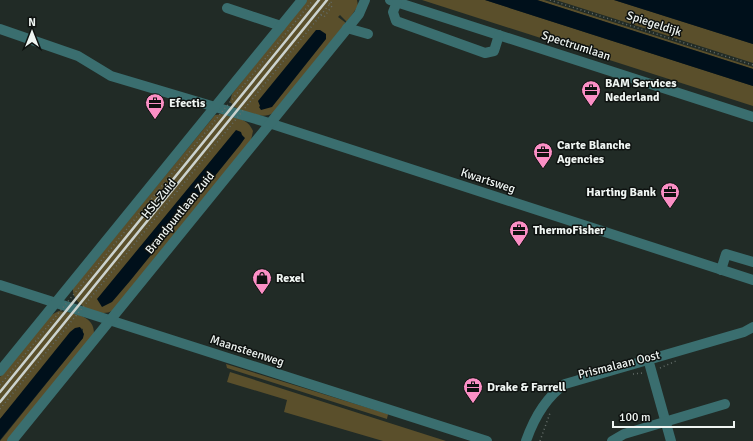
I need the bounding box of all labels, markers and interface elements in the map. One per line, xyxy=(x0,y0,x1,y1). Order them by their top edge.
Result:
street label: Spiegeldijk xyxy=(625,8,683,40)
north arrow xyxy=(12,12,52,52)
text: N xyxy=(28,16,36,29)
street label: Spectrumlaan xyxy=(540,28,612,64)
place label: BAM Services Nederland xyxy=(605,76,677,105)
office icon: BAM Services Nederland xyxy=(580,79,602,107)
office icon: Efectis xyxy=(144,92,166,120)
place label: Efectis xyxy=(169,96,206,111)
place label: Carte Blanche Agencies xyxy=(557,138,631,167)
office icon: Carte Blanche Agencies xyxy=(532,141,554,169)
street label: Kwartsweg xyxy=(459,165,517,197)
street label: Brandpuntlaan Zuid xyxy=(142,169,218,257)
street label: HSL-Zuid xyxy=(138,176,180,222)
office icon: Harting Bank xyxy=(659,181,681,209)
place label: Harting Bank xyxy=(586,185,657,200)
office icon: ThermoFisher xyxy=(508,219,530,247)
place label: ThermoFisher xyxy=(533,223,605,238)
shop icon: Rexel xyxy=(251,267,273,295)
place label: Rexel xyxy=(276,271,305,286)
street label: Maansteenweg xyxy=(208,332,286,370)
street label: Prismalaan Oost xyxy=(576,348,662,382)
office icon: Drake & Farrell xyxy=(462,376,484,404)
place label: Drake & Farrell xyxy=(487,380,566,395)
scale bar xyxy=(613,403,734,429)
text: 100 m xyxy=(619,410,651,425)

